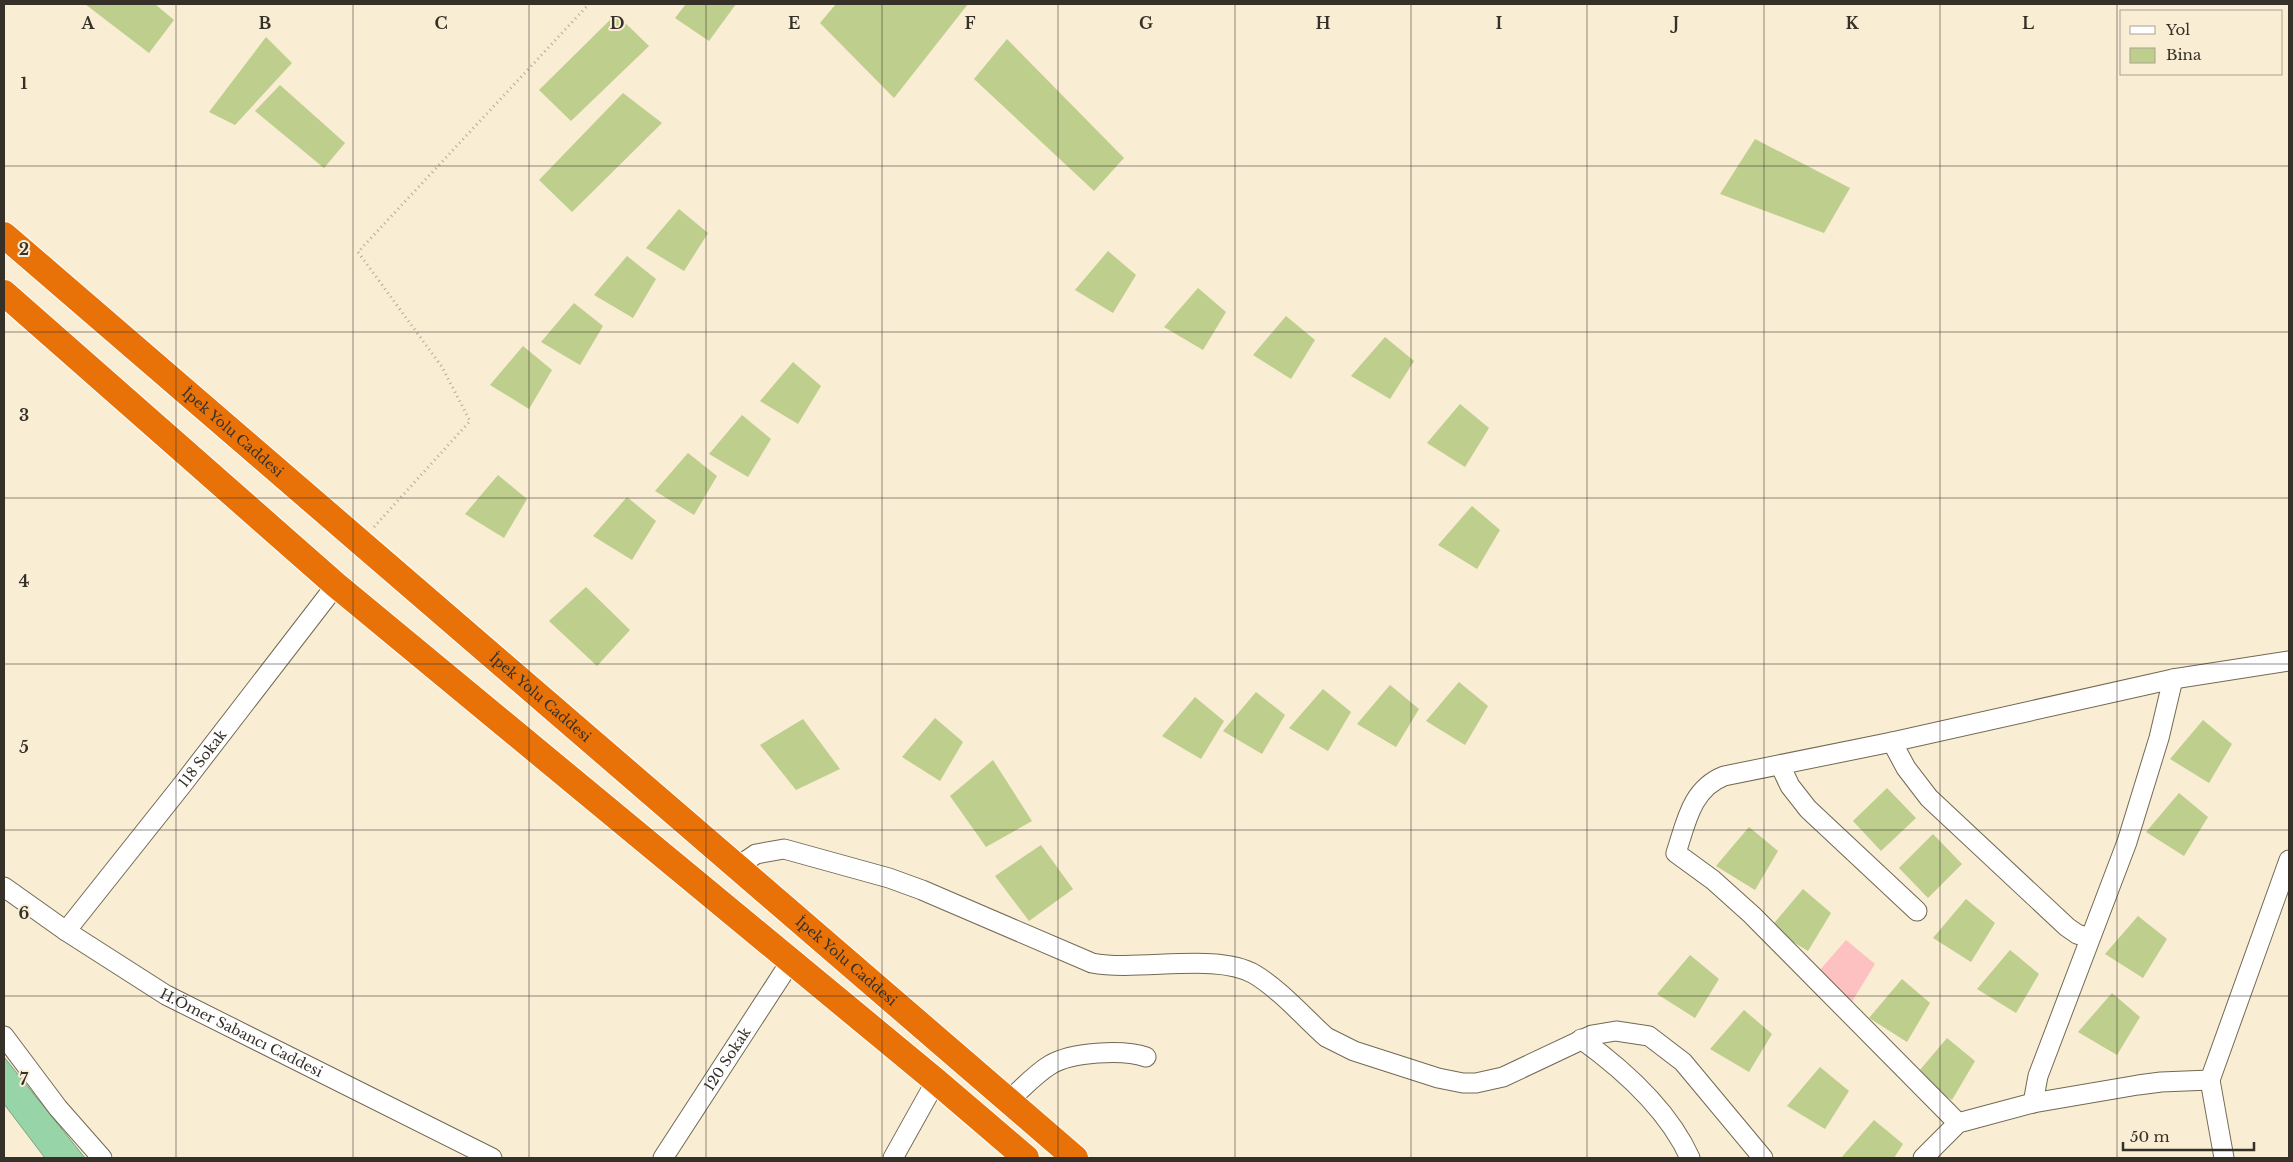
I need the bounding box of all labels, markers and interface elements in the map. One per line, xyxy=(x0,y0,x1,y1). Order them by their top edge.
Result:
legend xyxy=(2120,10,2283,75)
text: A xyxy=(81,13,96,33)
text: B xyxy=(259,13,272,33)
text: C xyxy=(434,13,448,33)
text: D xyxy=(610,13,624,33)
text: E xyxy=(788,13,800,33)
text: F xyxy=(964,13,976,33)
text: G xyxy=(1139,13,1153,33)
text: H xyxy=(1315,13,1331,33)
text: I xyxy=(1496,13,1503,33)
text: J xyxy=(1670,13,1679,33)
text: K xyxy=(1845,13,1859,33)
text: L xyxy=(2022,13,2034,33)
text: Yol xyxy=(2165,20,2190,39)
text: Bina xyxy=(2166,45,2202,64)
text: 1 xyxy=(21,73,28,93)
text: 2 xyxy=(19,239,29,259)
street label: İpek Yolu Caddesi xyxy=(178,384,287,481)
text: 3 xyxy=(19,405,29,425)
text: 4 xyxy=(19,571,29,591)
street label: İpek Yolu Caddesi xyxy=(486,649,595,746)
street label: 118 Sokak xyxy=(175,726,231,791)
text: 5 xyxy=(19,737,29,757)
text: 6 xyxy=(19,903,30,923)
street label: İpek Yolu Caddesi xyxy=(792,912,901,1010)
street label: H.Ömer Sabancı Caddesi xyxy=(157,984,326,1081)
street label: 120 Sokak xyxy=(700,1024,755,1094)
text: 7 xyxy=(20,1069,29,1089)
scale bar xyxy=(2123,1120,2254,1152)
text: 50 m xyxy=(2130,1127,2170,1146)

